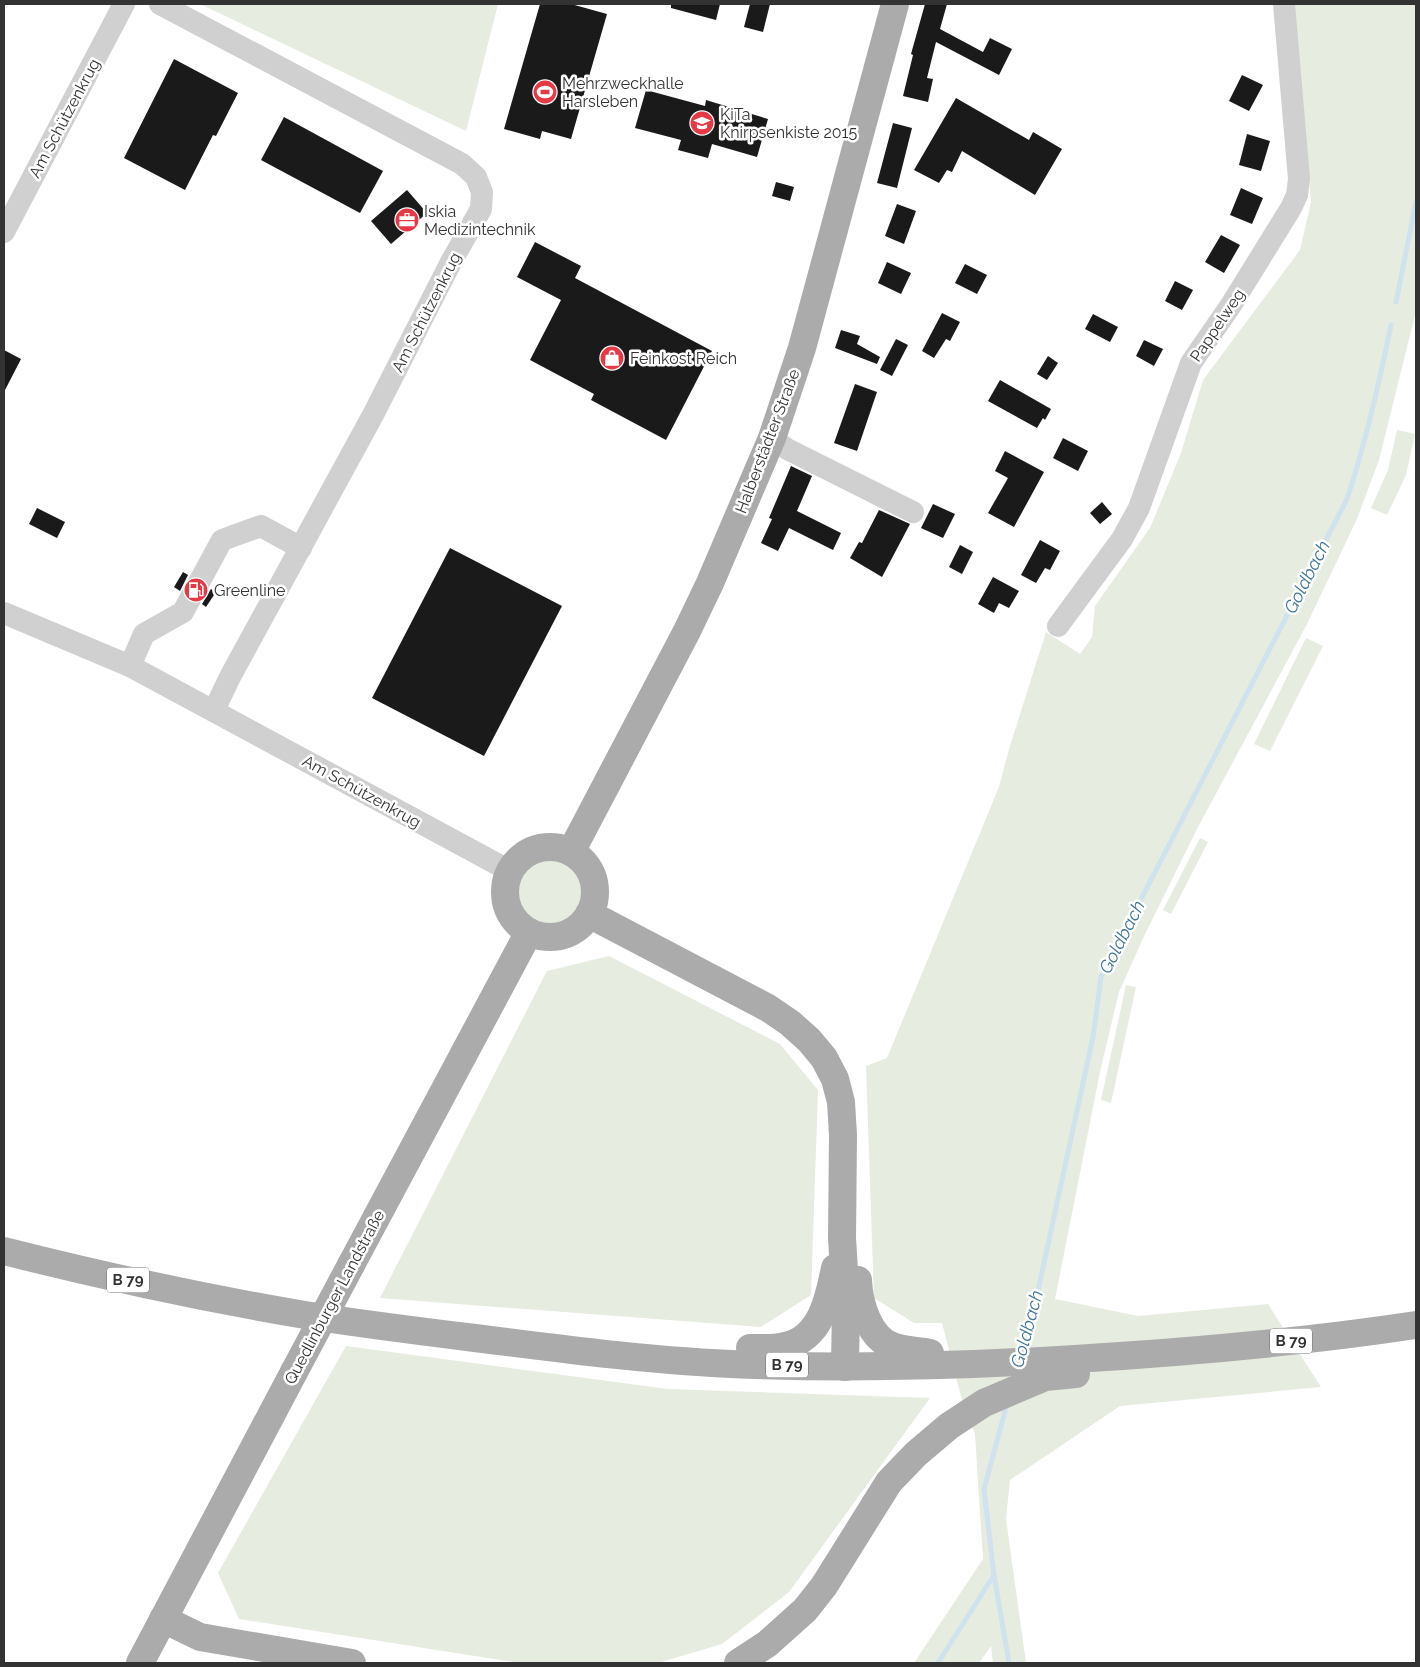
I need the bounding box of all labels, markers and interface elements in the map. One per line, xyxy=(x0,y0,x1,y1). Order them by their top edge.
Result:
street label: Am Schützenkrug xyxy=(25,55,104,181)
place label: Mehrzweckhalle Harsleben xyxy=(562,74,684,111)
sports icon: Mehrzweckhalle Harsleben xyxy=(532,79,558,105)
place label: KiTa Knirpsenkiste 2015 xyxy=(720,105,857,142)
school or university icon: KiTa Knirpsenkiste 2015 xyxy=(689,110,715,136)
place label: Iskia Medizintechnik xyxy=(424,202,536,239)
office icon: Iskia Medizintechnik xyxy=(394,207,420,233)
street label: Am Schützenkrug xyxy=(388,249,465,375)
street label: Pappelweg xyxy=(1186,285,1249,365)
shop icon: Feinkost Reich xyxy=(599,345,625,371)
place label: Feinkost Reich xyxy=(630,349,737,368)
street label: Halberstädter Straße xyxy=(731,366,804,516)
water label: Goldbach xyxy=(1279,537,1334,617)
fuel station icon: Greenline xyxy=(183,577,209,603)
place label: Greenline xyxy=(214,581,286,600)
street label: Am Schützenkrug xyxy=(299,751,424,832)
water label: Goldbach xyxy=(1094,897,1149,977)
street label: Quedlinburger Landstraße xyxy=(280,1207,388,1387)
road number: B 79 xyxy=(107,1268,149,1292)
water label: Goldbach xyxy=(1006,1288,1047,1370)
road number: B 79 xyxy=(1270,1328,1312,1354)
road number: B 79 xyxy=(766,1352,808,1378)

